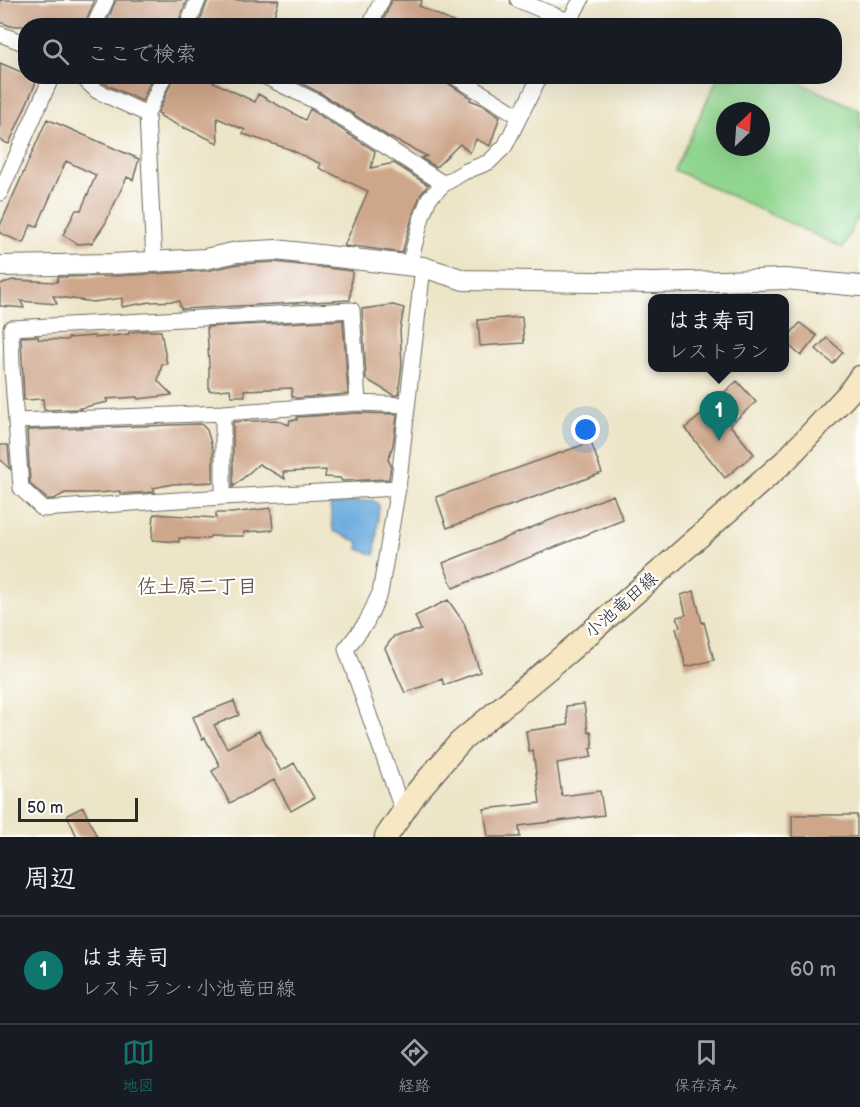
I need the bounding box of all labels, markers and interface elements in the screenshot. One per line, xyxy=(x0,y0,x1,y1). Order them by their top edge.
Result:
search box xyxy=(18,18,842,84)
icon: search xyxy=(39,35,72,68)
text: ここで検索 xyxy=(87,41,197,68)
north arrow xyxy=(716,102,770,156)
popup xyxy=(648,294,789,372)
text: はま寿司 xyxy=(668,308,756,335)
text: レストラン xyxy=(668,340,769,364)
pin: 1 xyxy=(700,392,738,441)
your location xyxy=(571,415,600,444)
street label: 小池竜田線 xyxy=(580,568,662,643)
district label: 佐土原二丁目 xyxy=(137,575,257,599)
scale bar xyxy=(18,795,138,822)
text: 50 m xyxy=(27,799,63,818)
text: 周辺 xyxy=(24,864,76,895)
text: はま寿司 xyxy=(81,945,169,972)
text: 1 xyxy=(39,958,48,982)
text: 60 m xyxy=(790,958,836,982)
text: レストラン · 小池竜田線 xyxy=(81,977,296,1001)
tab: 地図 xyxy=(122,1036,155,1096)
tab: 経路 xyxy=(398,1036,431,1096)
tab: 保存済み xyxy=(674,1036,738,1096)

